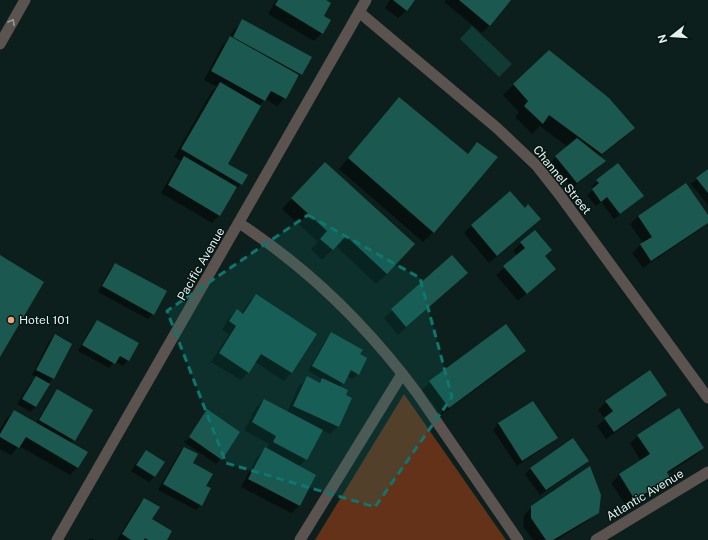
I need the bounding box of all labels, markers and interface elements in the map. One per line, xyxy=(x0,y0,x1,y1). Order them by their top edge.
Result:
north arrow xyxy=(652,16,692,56)
one-way arrow xyxy=(8,19,15,26)
text: N xyxy=(655,33,669,45)
street label: Channel Street xyxy=(530,143,594,217)
street label: Pacific Avenue xyxy=(174,225,228,303)
place label: Hotel 101 xyxy=(19,313,70,327)
marker: Hotel 101 xyxy=(6,315,16,325)
street label: Atlantic Avenue xyxy=(604,466,686,524)

